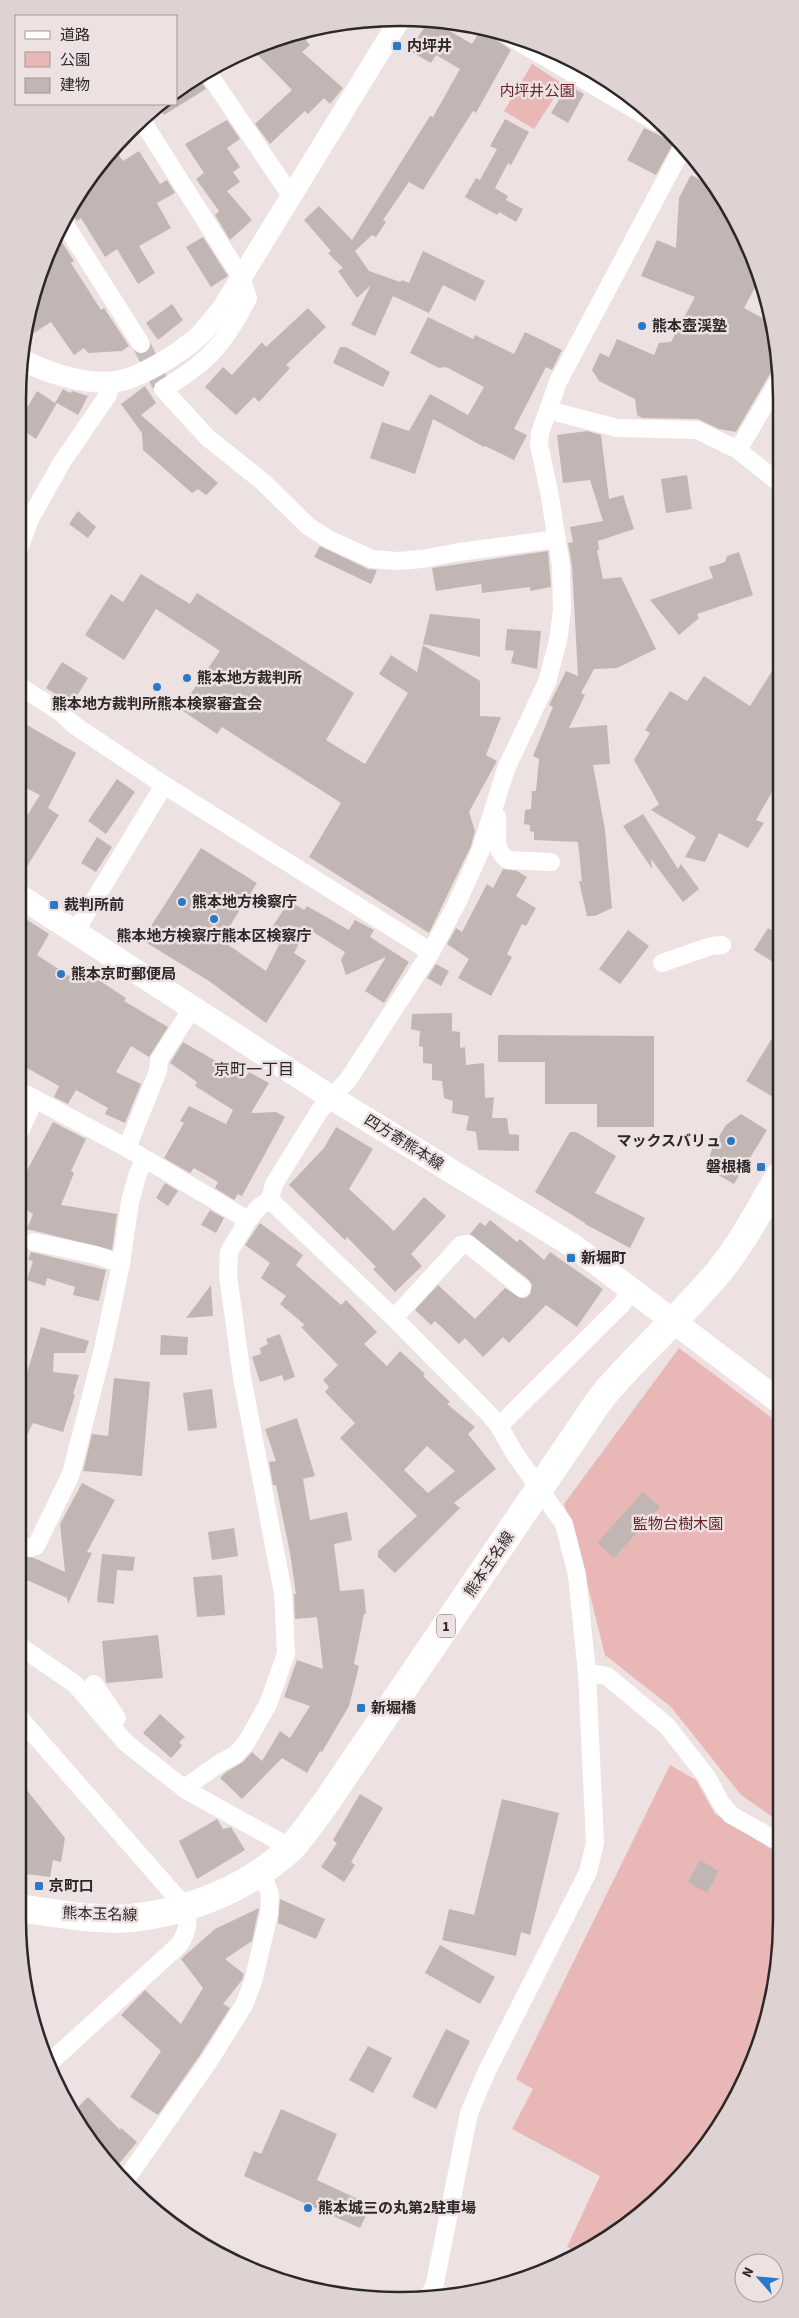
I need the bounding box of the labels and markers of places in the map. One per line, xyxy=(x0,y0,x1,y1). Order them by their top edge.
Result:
place label: 内坪井 xyxy=(407,36,452,57)
marker: 内坪井 xyxy=(391,40,403,52)
place label: 熊本壺渓塾 xyxy=(652,316,727,337)
marker: 熊本壺渓塾 xyxy=(636,320,648,332)
place label: 熊本地方裁判所 xyxy=(197,668,302,689)
marker: 熊本地方裁判所 xyxy=(181,672,193,684)
marker: 熊本地方裁判所熊本検察審査会 xyxy=(151,681,163,693)
place label: 熊本地方裁判所熊本検察審査会 xyxy=(52,694,262,715)
place label: 熊本地方検察庁 xyxy=(192,892,297,913)
place label: 裁判所前 xyxy=(64,895,124,916)
marker: 熊本地方検察庁 xyxy=(176,896,188,908)
marker: 裁判所前 xyxy=(48,899,60,911)
marker: 熊本地方検察庁熊本区検察庁 xyxy=(208,913,220,925)
place label: 熊本地方検察庁熊本区検察庁 xyxy=(116,926,312,947)
place label: 熊本京町郵便局 xyxy=(71,964,176,985)
marker: 熊本京町郵便局 xyxy=(55,968,67,980)
place label: マックスバリュ xyxy=(616,1131,721,1152)
marker: マックスバリュ xyxy=(725,1135,737,1147)
place label: 磐根橋 xyxy=(706,1157,752,1178)
marker: 磐根橋 xyxy=(755,1161,767,1173)
place label: 新堀町 xyxy=(581,1248,626,1269)
marker: 新堀町 xyxy=(565,1252,577,1264)
place label: 新堀橋 xyxy=(371,1698,417,1719)
marker: 新堀橋 xyxy=(355,1702,367,1714)
place label: 京町口 xyxy=(49,1876,94,1897)
marker: 京町口 xyxy=(33,1880,45,1892)
place label: 熊本城三の丸第2駐車場 xyxy=(318,2198,476,2219)
marker: 熊本城三の丸第2駐車場 xyxy=(302,2202,314,2214)

